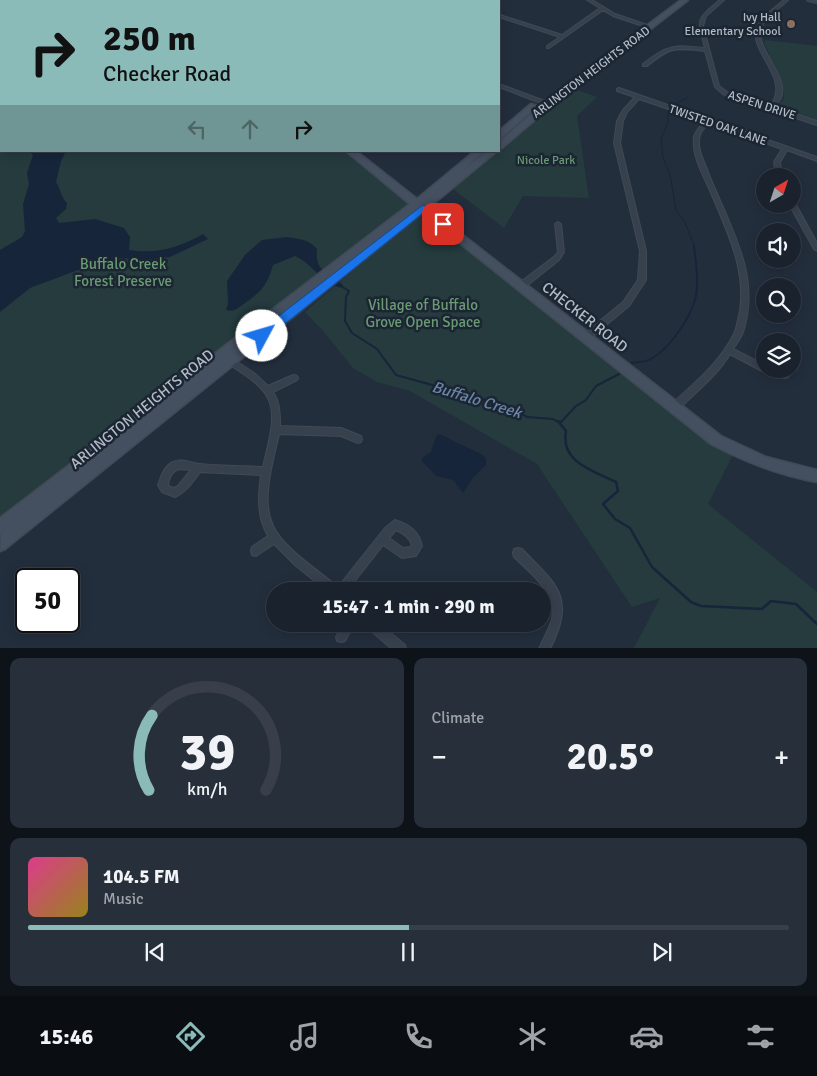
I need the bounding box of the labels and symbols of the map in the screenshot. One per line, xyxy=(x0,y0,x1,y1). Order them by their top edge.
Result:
place label: Ivy Hall Elementary School xyxy=(685,10,781,39)
marker: Ivy Hall Elementary School xyxy=(785,18,797,30)
street label: ARLINGTON HEIGHTS ROAD xyxy=(529,23,653,122)
street label: ASPEN DRIVE xyxy=(726,87,798,124)
street label: TWISTED OAK LANE xyxy=(667,102,769,149)
park label: Nicole Park xyxy=(517,153,575,168)
north arrow xyxy=(756,168,801,212)
pin xyxy=(422,203,464,245)
park label: Buffalo Creek Forest Preserve xyxy=(74,255,172,290)
street label: CHECKER ROAD xyxy=(539,278,631,356)
park label: Village of Buffalo Grove Open Space xyxy=(365,296,481,331)
position arrow xyxy=(235,309,287,361)
street label: ARLINGTON HEIGHTS ROAD xyxy=(67,346,217,472)
water label: Buffalo Creek xyxy=(430,377,526,424)
speed limit sign: 50 xyxy=(15,568,80,633)

